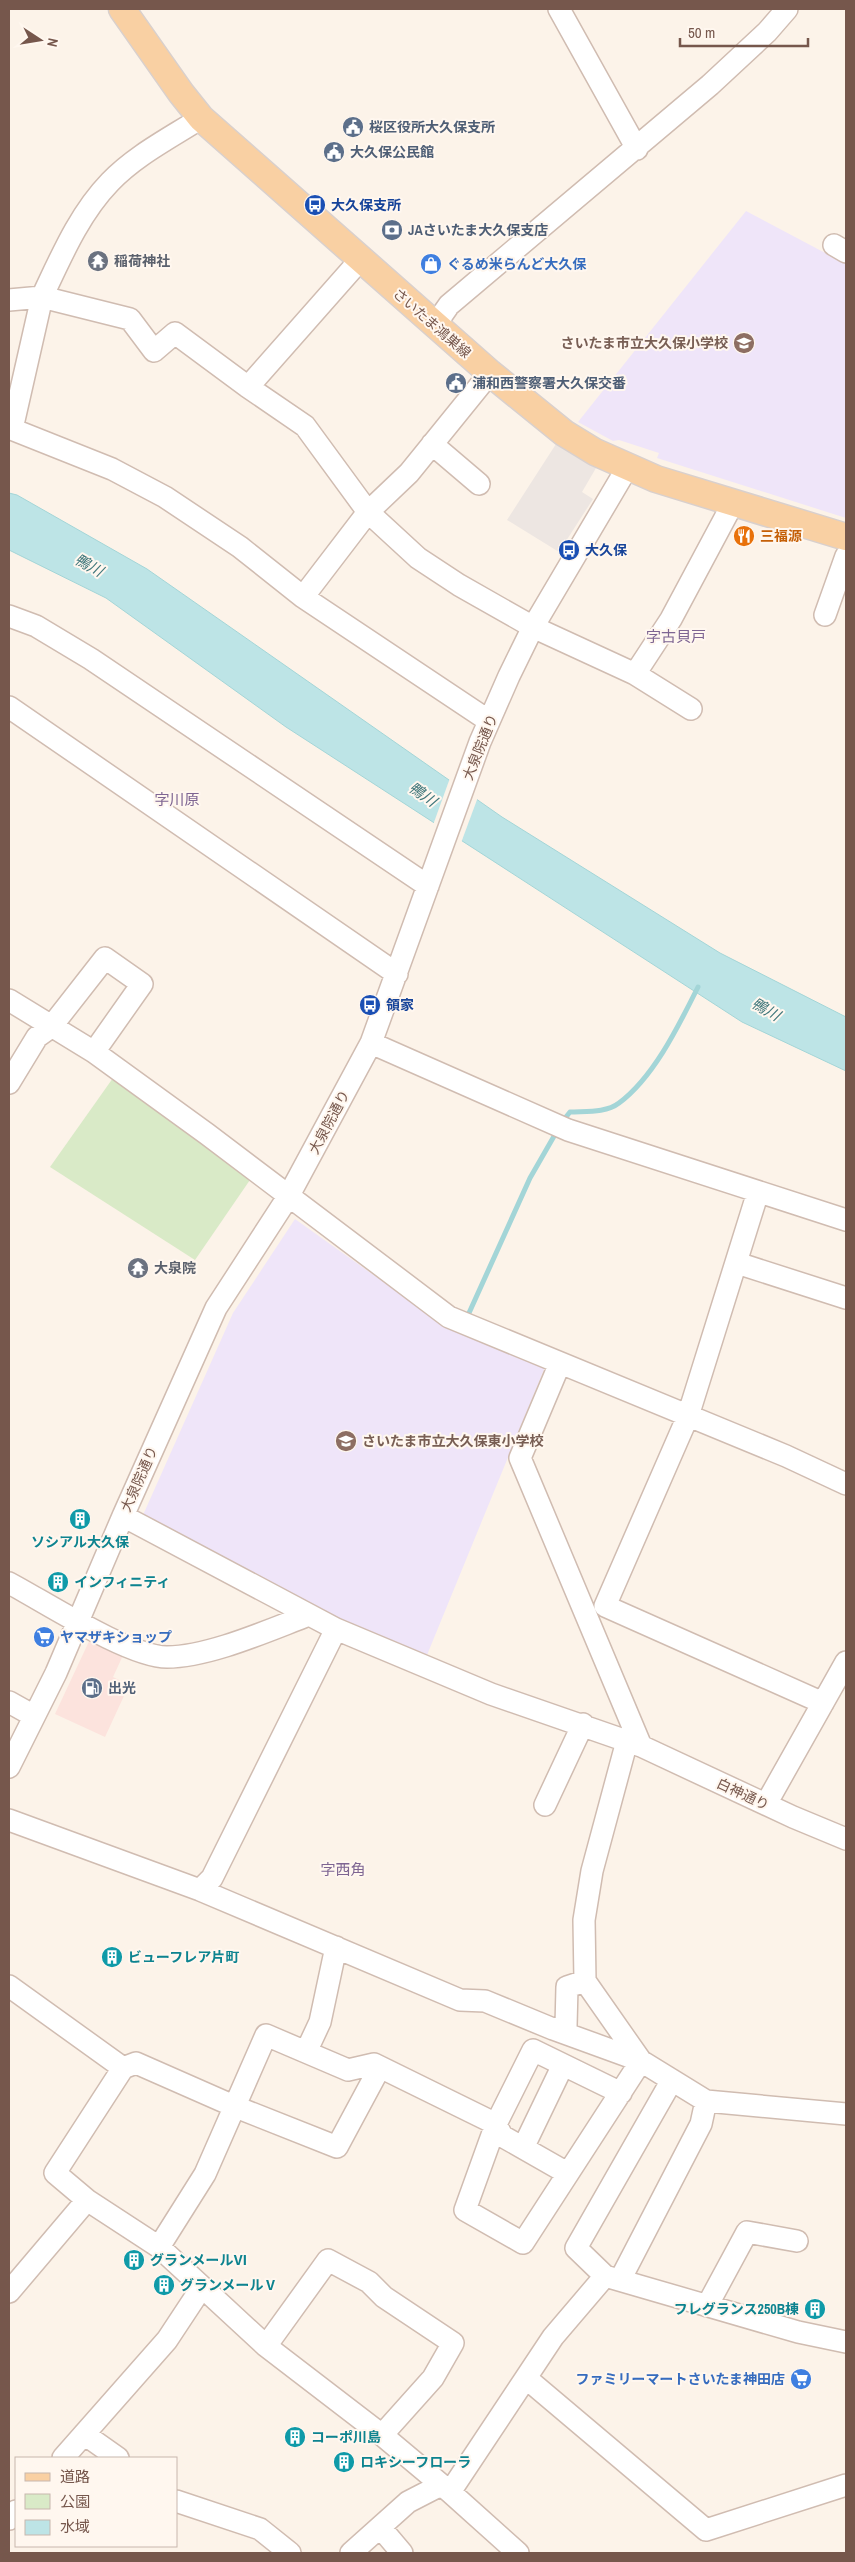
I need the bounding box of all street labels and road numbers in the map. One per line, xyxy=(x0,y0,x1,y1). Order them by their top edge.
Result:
street label: さいたま鴻巣線 xyxy=(389,284,475,362)
street label: 大泉院通り xyxy=(459,711,501,783)
street label: 大泉院通り xyxy=(305,1087,353,1157)
street label: 大泉院通り xyxy=(117,1443,161,1515)
street label: 白神通り xyxy=(714,1774,772,1814)

